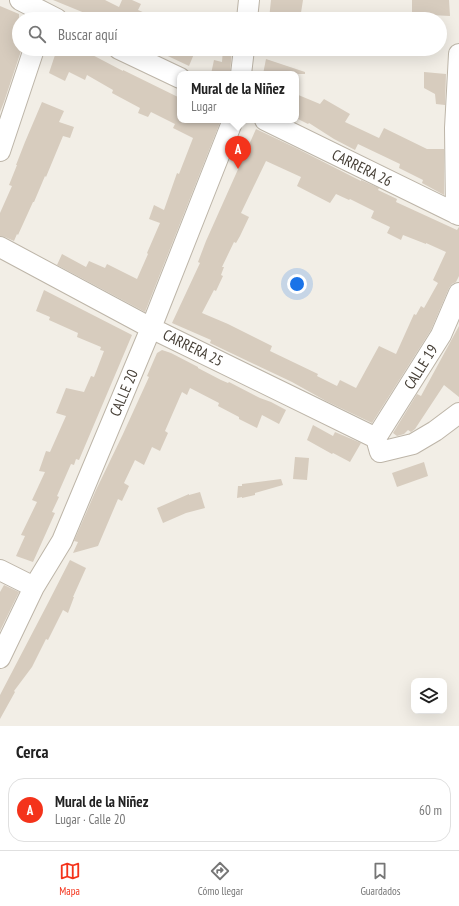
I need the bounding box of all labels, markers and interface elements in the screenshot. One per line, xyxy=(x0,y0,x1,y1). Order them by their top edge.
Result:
search box xyxy=(12,12,447,56)
icon: search xyxy=(26,23,48,45)
text: Buscar aquí xyxy=(58,25,118,44)
popup xyxy=(177,71,299,123)
text: Mural de la Niñez xyxy=(191,79,285,98)
text: Lugar xyxy=(191,98,217,115)
pin: A xyxy=(225,136,251,169)
street label: CARRERA 26 xyxy=(329,145,396,190)
your location xyxy=(287,274,307,294)
street label: CARRERA 25 xyxy=(160,325,226,370)
street label: CALLE 19 xyxy=(399,341,442,393)
street label: CALLE 20 xyxy=(105,366,142,419)
map controls xyxy=(411,678,447,714)
button: layers xyxy=(411,678,447,714)
text: Cerca xyxy=(16,741,49,763)
text: Mural de la Niñez xyxy=(55,792,148,811)
text: A xyxy=(27,802,33,819)
text: 60 m xyxy=(419,802,442,819)
text: Lugar · Calle 20 xyxy=(55,811,125,828)
tab: Mapa xyxy=(59,860,81,898)
tab: Cómo llegar xyxy=(198,860,243,898)
tab: Guardados xyxy=(360,860,400,898)

